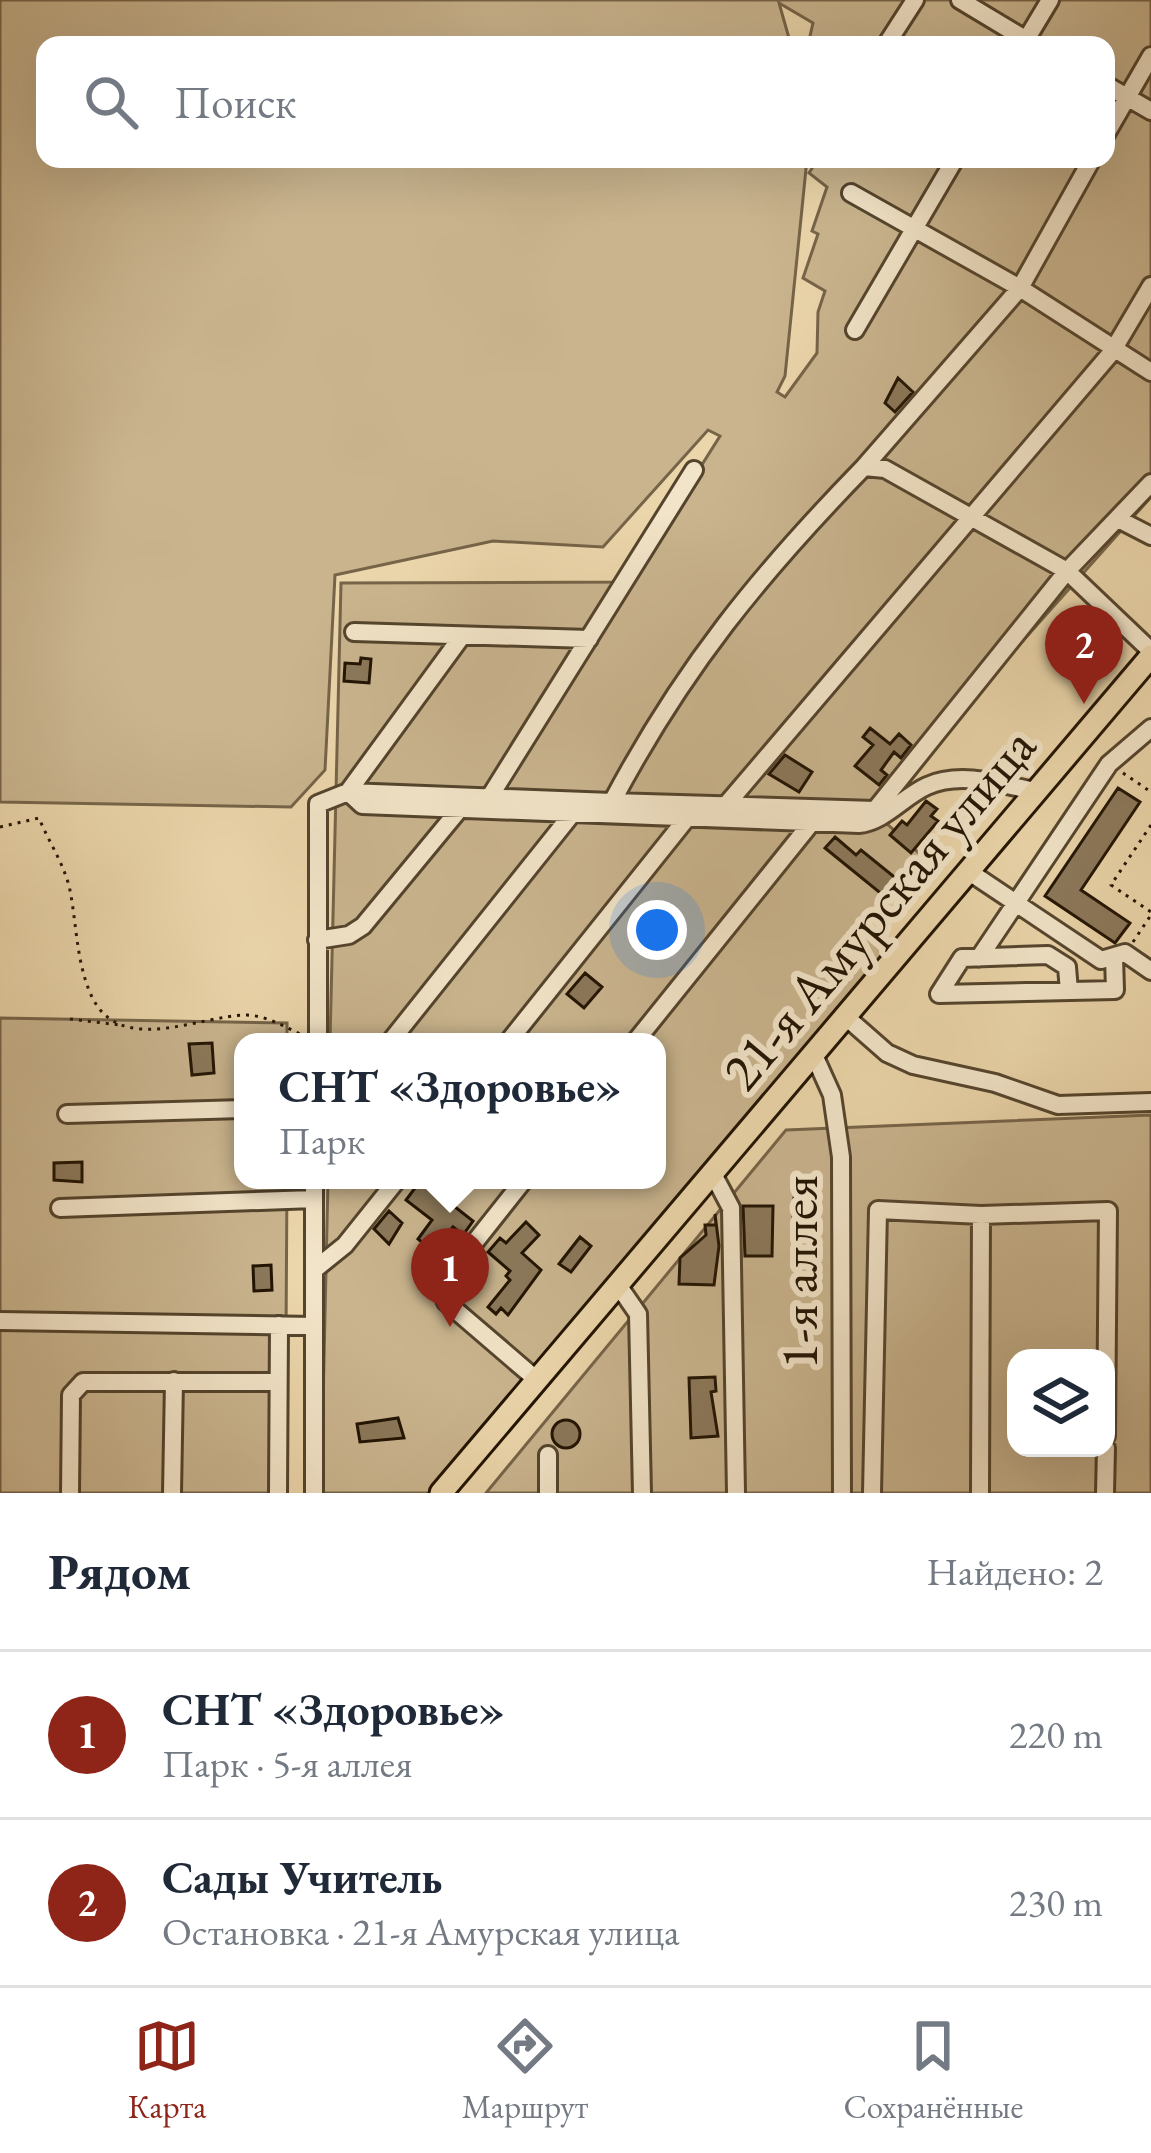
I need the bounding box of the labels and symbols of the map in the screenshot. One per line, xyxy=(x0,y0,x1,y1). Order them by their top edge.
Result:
pin: 2 xyxy=(1045,605,1123,704)
street label: 21-я Амурская улица xyxy=(706,712,1051,1104)
your location xyxy=(627,900,687,960)
street label: 1-я аллея xyxy=(763,1175,833,1369)
pin: 1 xyxy=(411,1228,489,1327)

